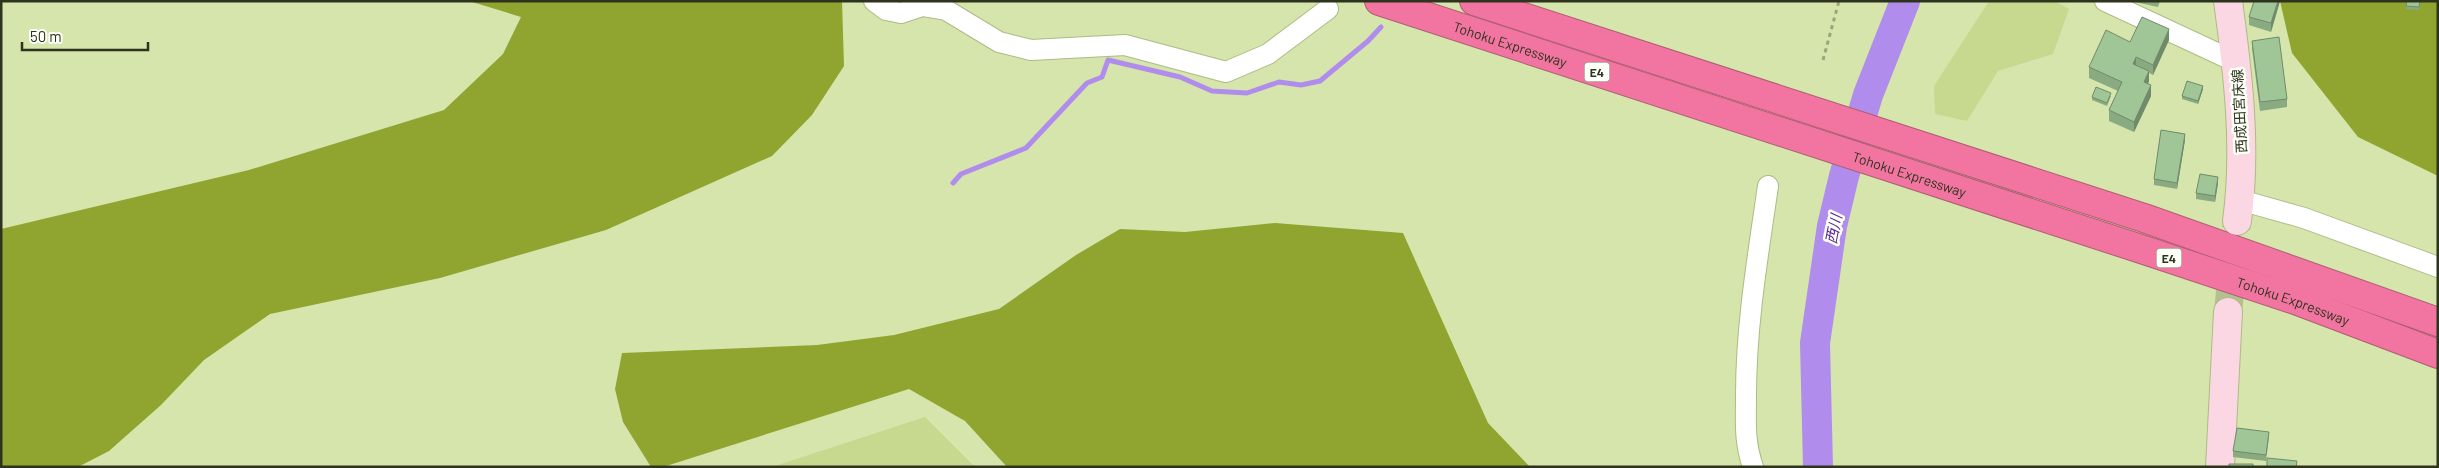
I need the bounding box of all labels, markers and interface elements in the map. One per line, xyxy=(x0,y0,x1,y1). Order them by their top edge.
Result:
street label: Tohoku Expressway xyxy=(1451,17,1570,70)
scale bar xyxy=(22,20,149,52)
text: 50 m xyxy=(30,27,62,45)
road number: E4 xyxy=(1584,62,1610,82)
street label: 西成田宮床線 xyxy=(2228,69,2250,153)
street label: Tohoku Expressway xyxy=(1851,147,1969,200)
water label: 西川 xyxy=(1821,211,1845,245)
road number: E4 xyxy=(2156,248,2182,268)
street label: Tohoku Expressway xyxy=(2234,273,2353,329)

